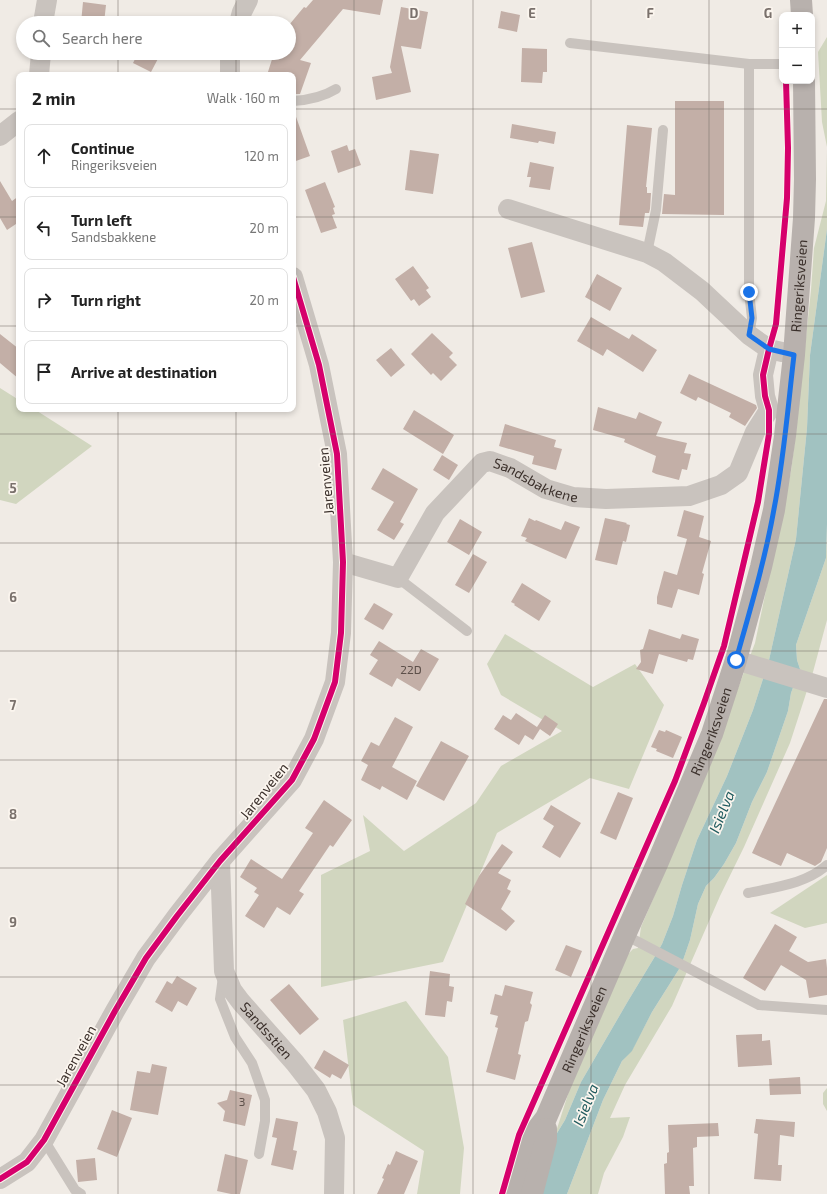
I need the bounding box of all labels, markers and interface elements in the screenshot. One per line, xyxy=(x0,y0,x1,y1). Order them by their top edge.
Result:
text: D xyxy=(410,5,419,21)
text: E xyxy=(528,5,536,21)
text: F xyxy=(646,5,654,21)
text: G xyxy=(764,5,772,21)
map controls xyxy=(779,12,815,84)
button: + xyxy=(779,12,815,48)
search box xyxy=(16,16,296,60)
icon: search xyxy=(30,27,52,49)
text: Search here xyxy=(62,29,143,47)
button: − xyxy=(779,48,815,84)
text: 2 min xyxy=(32,88,75,108)
text: Walk · 160 m xyxy=(207,90,280,106)
text: Continue xyxy=(71,139,134,157)
icon: ahead xyxy=(33,145,55,167)
text: 120 m xyxy=(244,148,279,164)
text: Ringeriksveien xyxy=(71,157,157,173)
text: Turn left xyxy=(71,211,132,229)
icon: left xyxy=(33,217,55,239)
text: 20 m xyxy=(250,220,279,236)
text: Sandsbakkene xyxy=(71,229,156,245)
street label: Ringeriksveien xyxy=(787,239,810,333)
route end xyxy=(740,283,758,301)
icon: right xyxy=(33,289,55,311)
text: Turn right xyxy=(71,291,141,309)
text: 20 m xyxy=(250,292,279,308)
icon: arrive xyxy=(33,361,55,383)
text: Arrive at destination xyxy=(71,363,217,381)
street label: Jarenveien xyxy=(314,447,337,515)
street label: Sandsbakkene xyxy=(491,454,578,505)
text: 5 xyxy=(9,480,17,496)
text: 6 xyxy=(9,589,17,605)
route start xyxy=(727,651,745,669)
house number: 22D xyxy=(400,662,422,676)
street label: Ringeriksveien xyxy=(686,685,735,778)
text: 7 xyxy=(10,697,17,713)
street label: Jarenveien xyxy=(236,759,291,822)
water label: Isielva xyxy=(705,788,738,835)
text: 8 xyxy=(9,806,17,822)
text: 9 xyxy=(9,914,17,930)
street label: Ringeriksveien xyxy=(558,983,610,1075)
street label: Sandsstien xyxy=(237,998,296,1062)
street label: Jarenveien xyxy=(52,1022,99,1089)
water label: Isielva xyxy=(569,1081,602,1128)
house number: 3 xyxy=(239,1094,245,1108)

